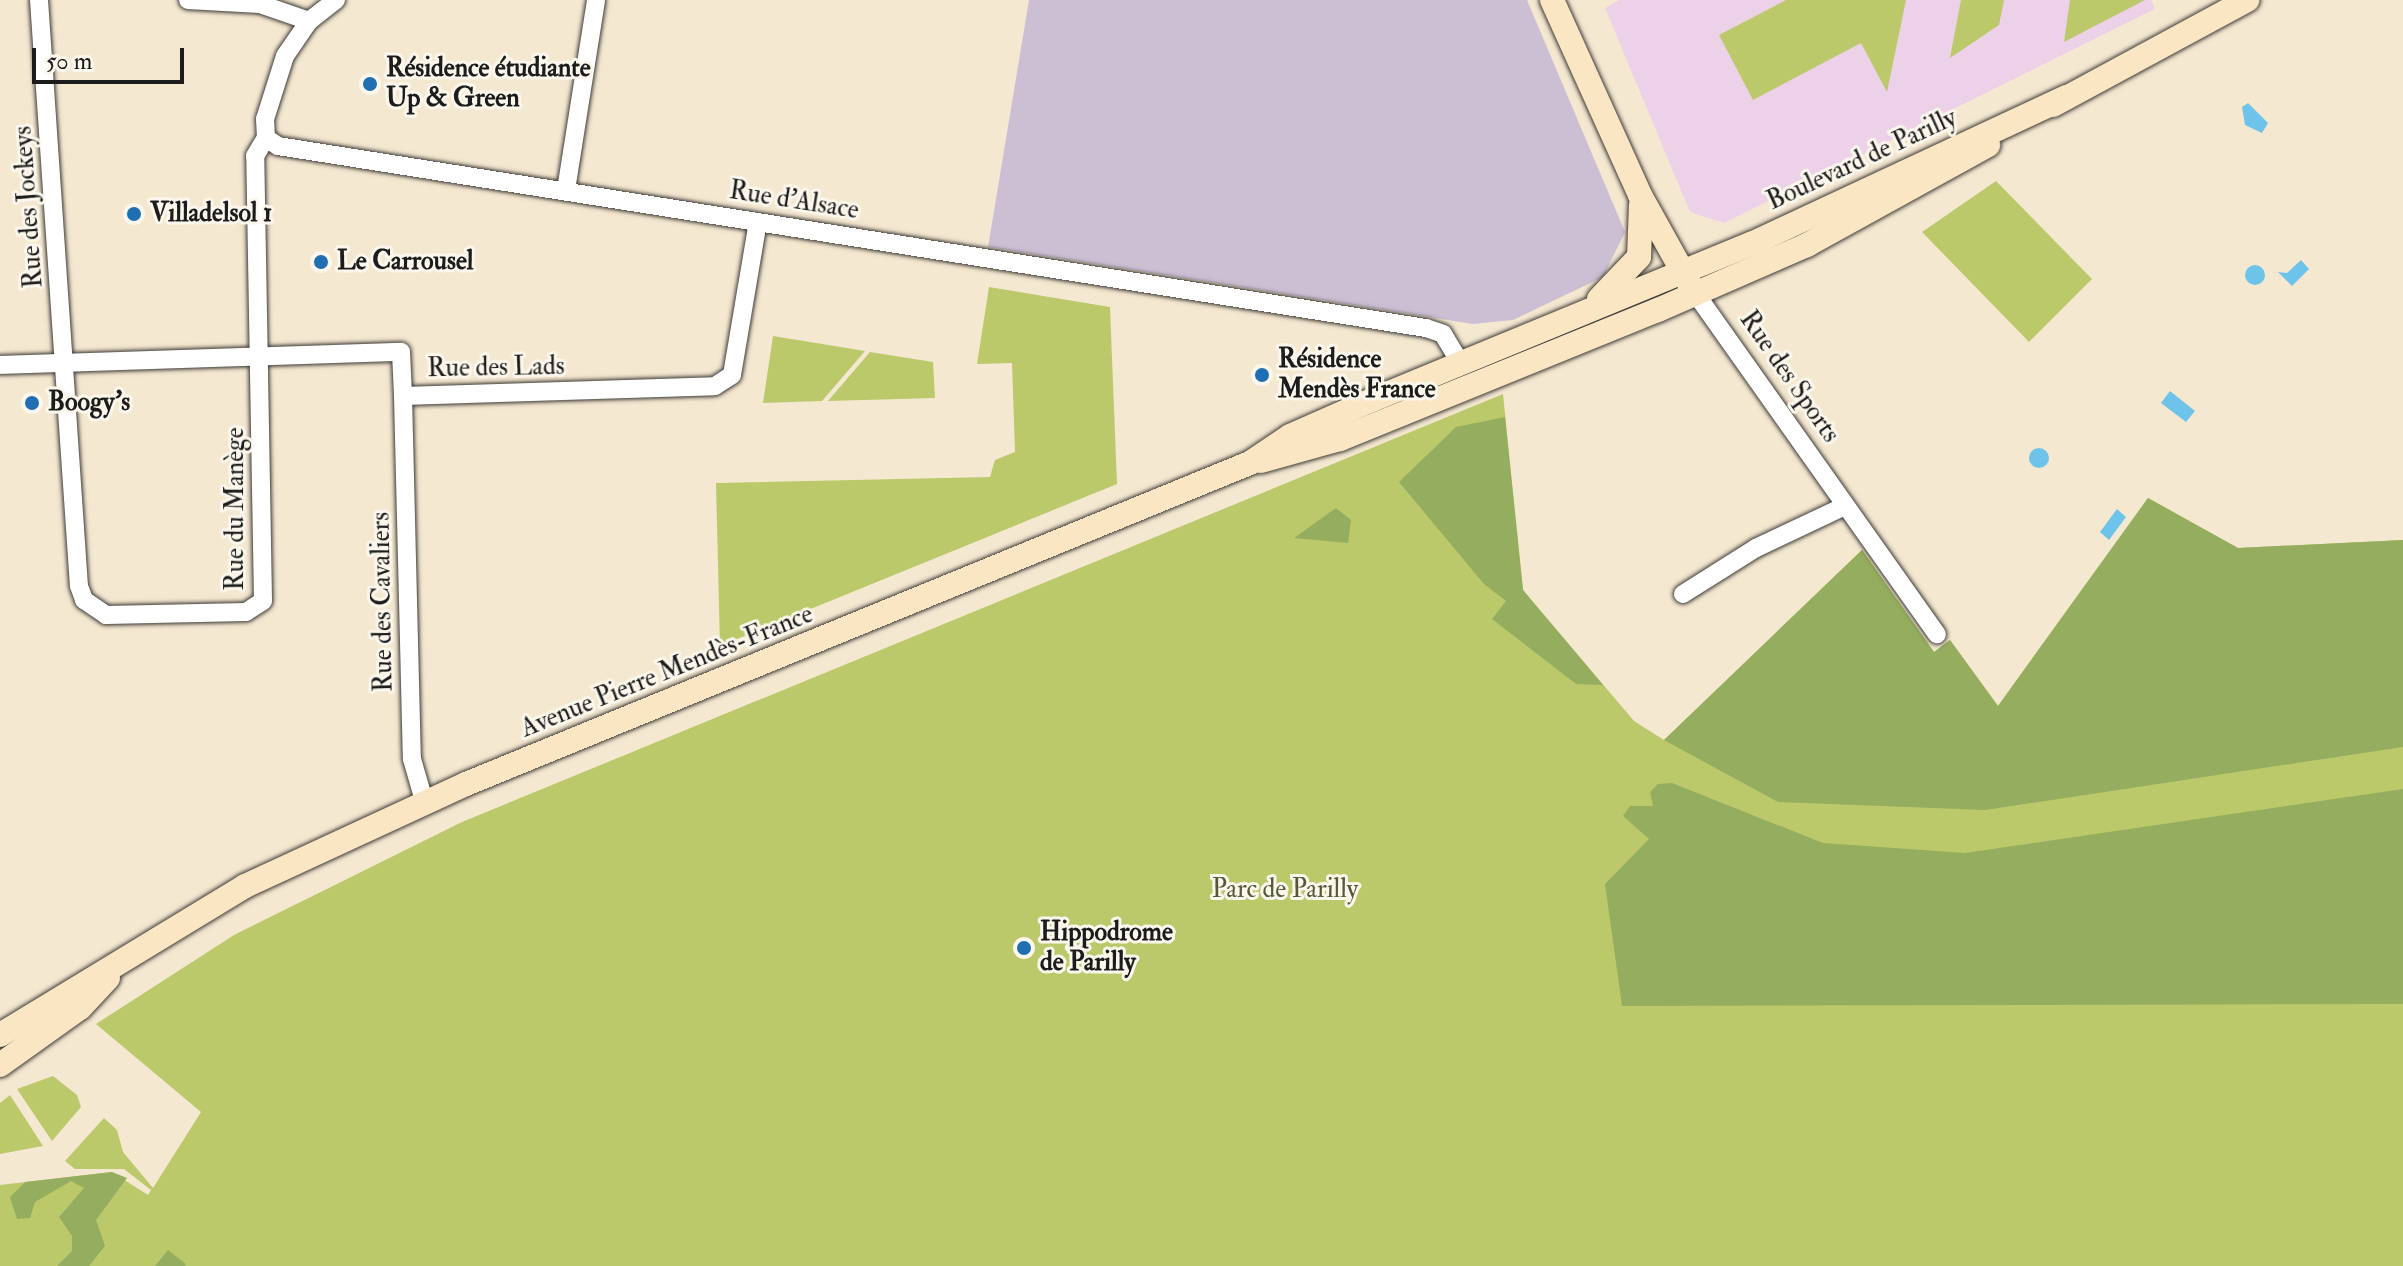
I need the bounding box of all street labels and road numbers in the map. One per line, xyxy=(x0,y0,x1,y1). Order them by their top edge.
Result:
street label: Boulevard de Parilly xyxy=(1762,102,1962,218)
street label: Rue des Jockeys xyxy=(8,125,50,289)
street label: Rue d'Alsace xyxy=(727,175,861,227)
street label: Rue des Sports xyxy=(1732,305,1846,449)
street label: Rue des Lads xyxy=(427,351,565,385)
street label: Rue du Manège xyxy=(220,427,252,591)
street label: Rue des Cavaliers xyxy=(366,512,400,692)
street label: Avenue Pierre Mendès-France xyxy=(516,599,818,745)

